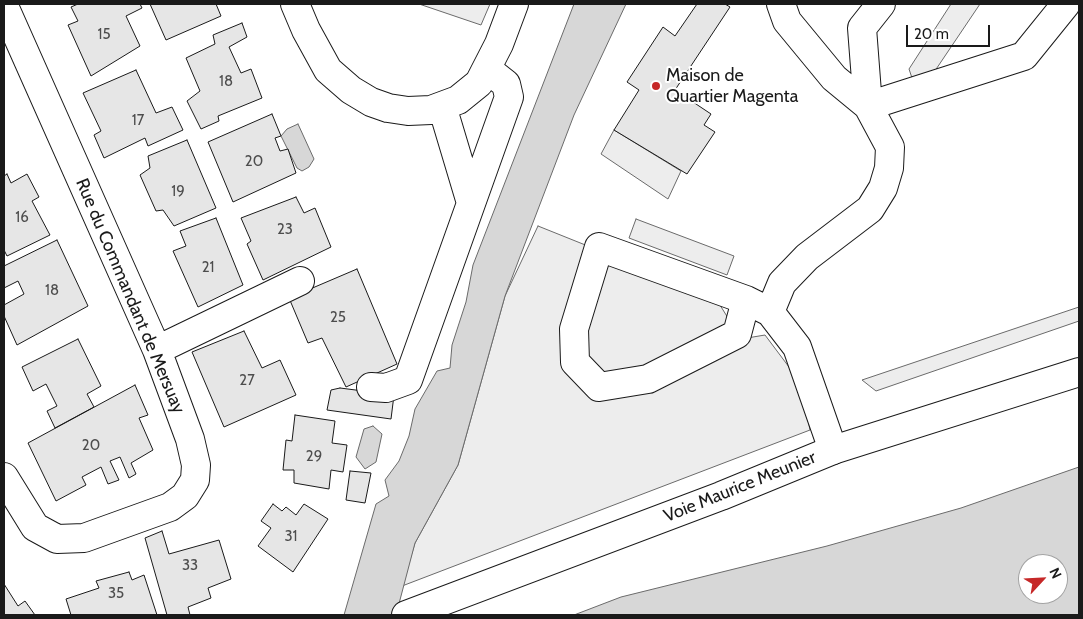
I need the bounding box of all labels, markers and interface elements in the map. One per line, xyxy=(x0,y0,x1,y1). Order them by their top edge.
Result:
scale bar xyxy=(908,15,992,47)
text: 20 m xyxy=(914,25,949,43)
house number: 15 xyxy=(97,26,111,44)
place label: Maison de Quartier Magenta xyxy=(666,65,798,108)
house number: 18 xyxy=(219,73,233,91)
marker: Maison de Quartier Magenta xyxy=(650,80,662,92)
house number: 17 xyxy=(132,112,144,130)
house number: 20 xyxy=(245,153,263,171)
street label: Rue du Commandant de Mersuay xyxy=(71,175,189,417)
house number: 19 xyxy=(171,183,185,201)
house number: 16 xyxy=(15,209,29,227)
house number: 23 xyxy=(277,221,293,239)
house number: 21 xyxy=(202,259,214,277)
house number: 18 xyxy=(45,282,59,300)
house number: 25 xyxy=(330,309,346,327)
house number: 27 xyxy=(239,372,255,390)
house number: 20 xyxy=(82,437,100,455)
street label: Voie Maurice Meunier xyxy=(661,447,819,527)
house number: 29 xyxy=(306,448,322,466)
house number: 31 xyxy=(284,528,298,546)
north arrow xyxy=(1018,554,1068,604)
house number: 33 xyxy=(182,557,198,575)
text: N xyxy=(1045,565,1066,581)
house number: 35 xyxy=(108,585,124,603)

